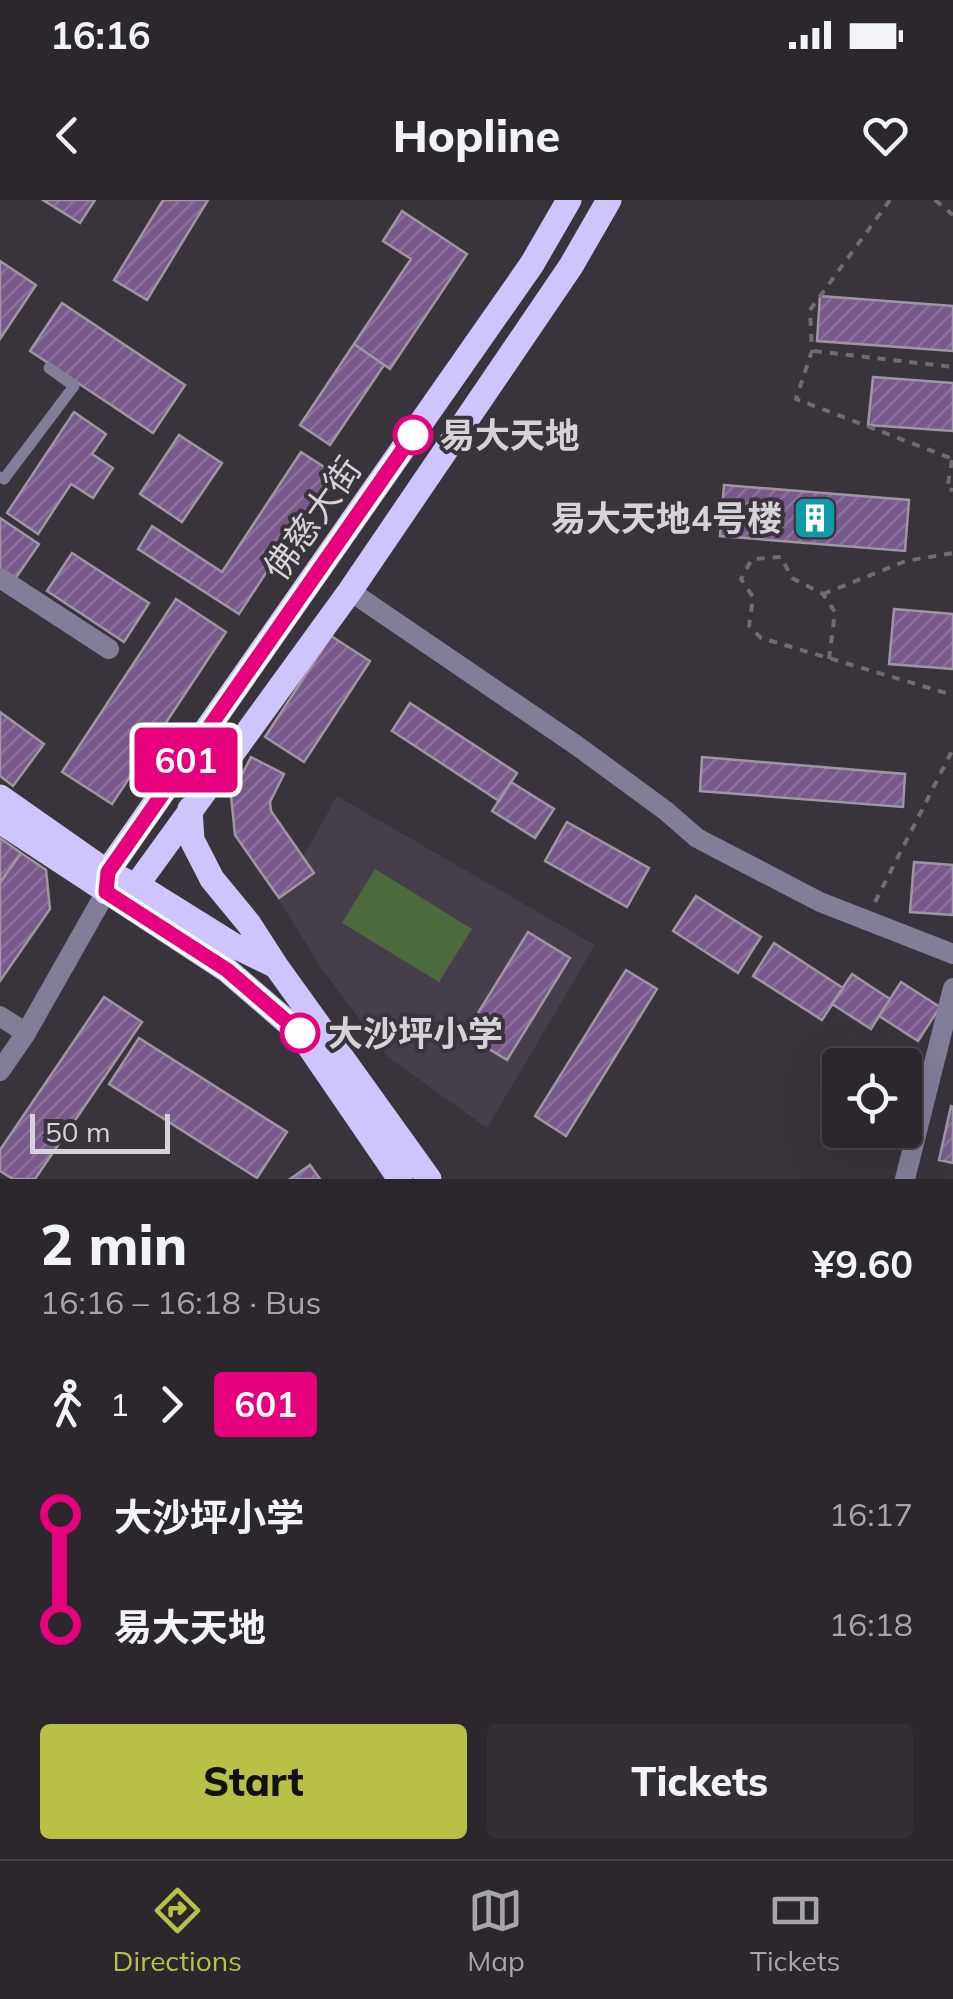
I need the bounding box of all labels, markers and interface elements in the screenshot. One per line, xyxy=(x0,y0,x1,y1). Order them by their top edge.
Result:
text: 16:16 xyxy=(50,11,151,59)
text: Hopline xyxy=(393,107,560,163)
icon: back xyxy=(40,108,95,163)
icon: heart xyxy=(858,108,913,163)
place label: 易大天地 xyxy=(440,413,580,457)
marker: 易大天地 xyxy=(394,416,432,454)
street label: 佛慈大街 xyxy=(254,448,370,588)
building icon: 易大天地4号楼 xyxy=(792,495,838,541)
place label: 易大天地4号楼 xyxy=(551,496,782,540)
line badge: 601 xyxy=(128,728,244,792)
text: 601 xyxy=(154,738,218,782)
place label: 大沙坪小学 xyxy=(328,1011,503,1055)
marker: 大沙坪小学 xyxy=(281,1014,319,1052)
map controls xyxy=(822,1048,922,1148)
button: locate xyxy=(822,1048,922,1148)
scale bar xyxy=(30,1109,170,1154)
text: 50 m xyxy=(45,1114,111,1149)
text: 2 min xyxy=(40,1210,187,1279)
text: ¥9.60 xyxy=(812,1240,913,1288)
text: 16:16 – 16:18 · Bus xyxy=(40,1282,321,1322)
icon: walk xyxy=(40,1377,95,1432)
icon: forward xyxy=(144,1377,199,1432)
text: 601 xyxy=(234,1382,297,1426)
text: 1 xyxy=(110,1384,129,1424)
text: 大沙坪小学 xyxy=(114,1493,304,1541)
text: 16:17 xyxy=(829,1494,913,1534)
text: 易大天地 xyxy=(114,1603,266,1651)
text: 16:18 xyxy=(829,1604,913,1644)
button: Start xyxy=(40,1724,467,1839)
button: Tickets xyxy=(487,1724,913,1839)
tab: Directions xyxy=(113,1883,242,1978)
tab: Map xyxy=(467,1883,525,1978)
tab: Tickets xyxy=(750,1883,840,1978)

